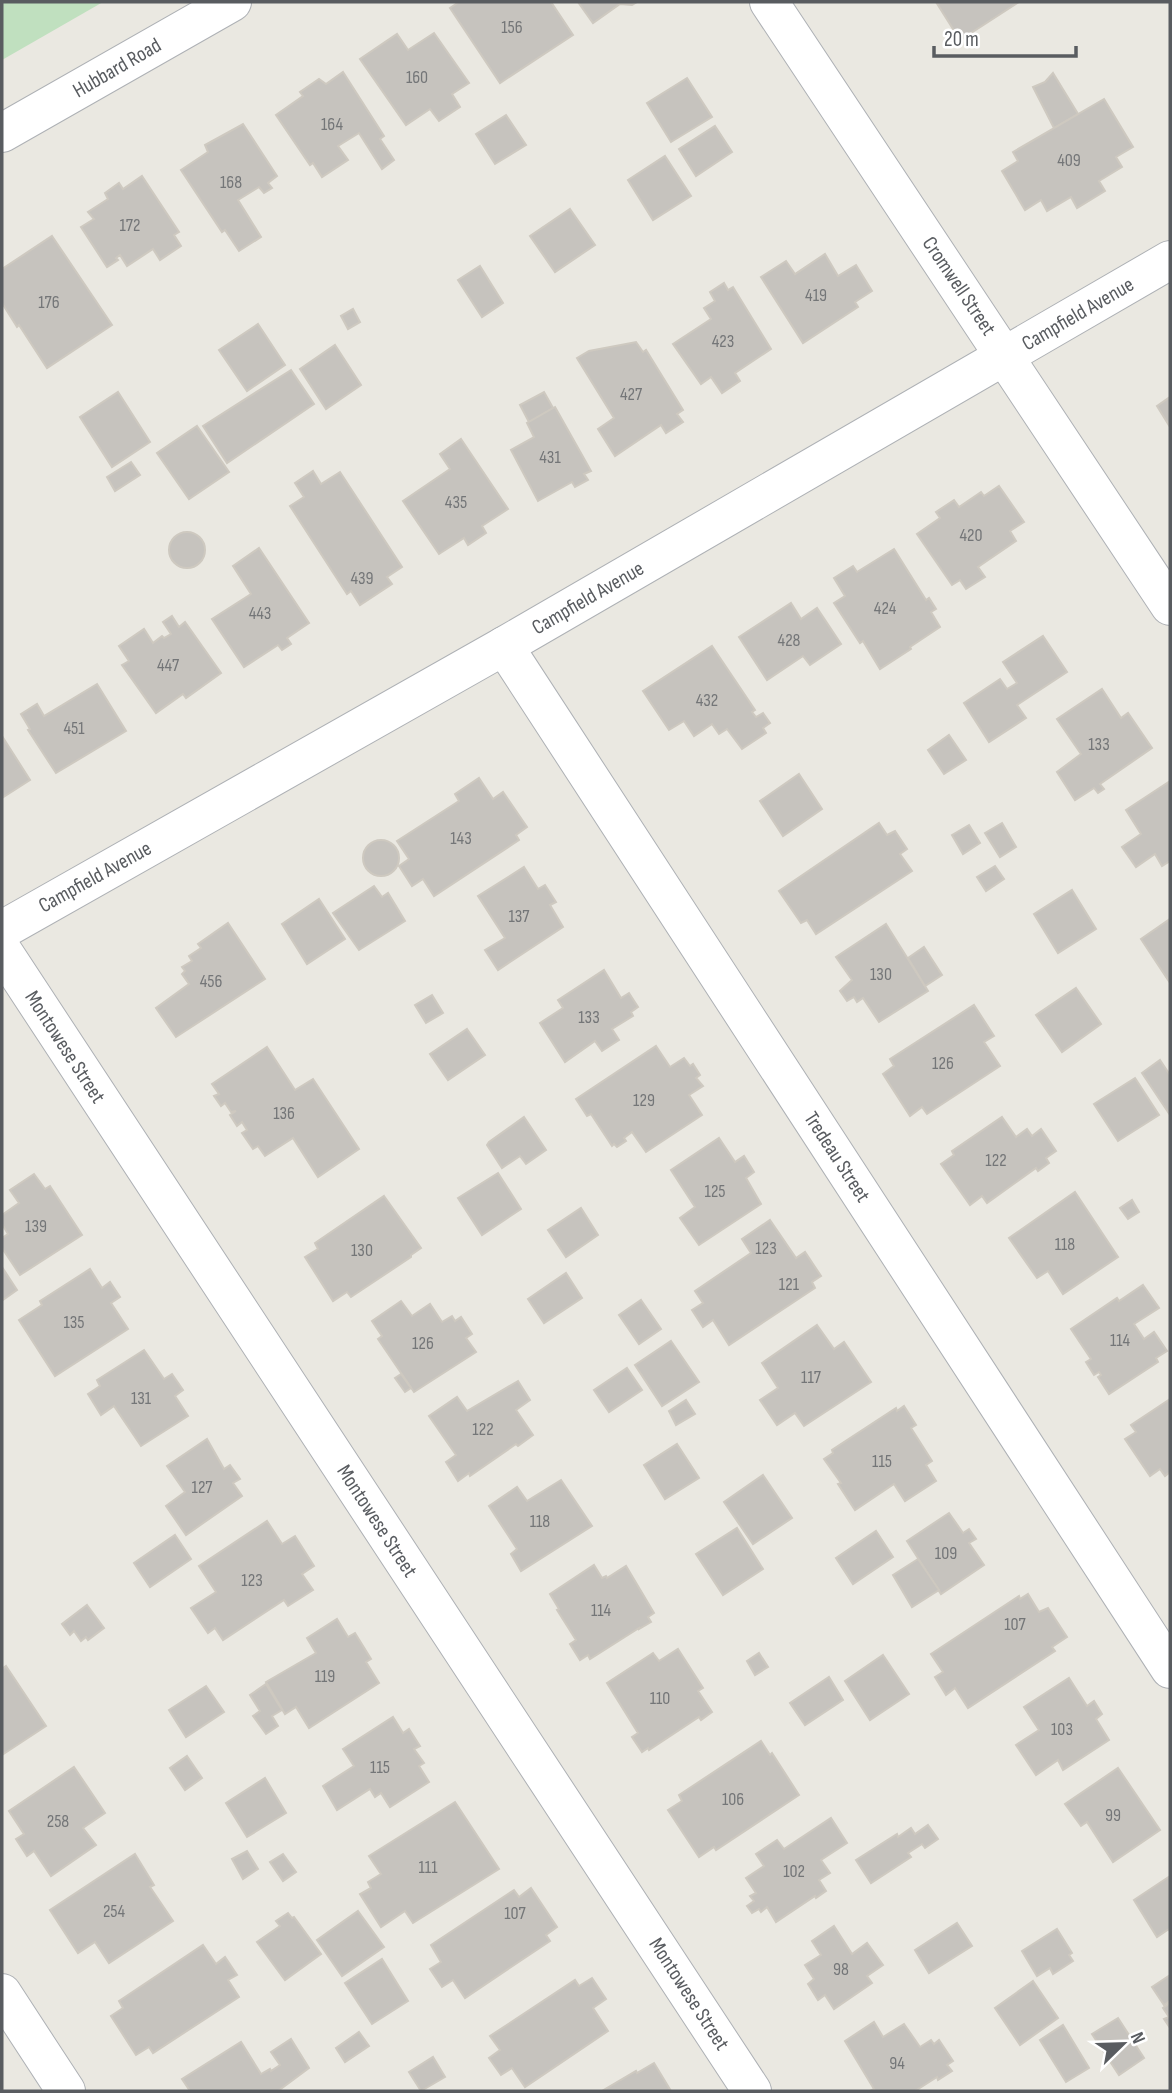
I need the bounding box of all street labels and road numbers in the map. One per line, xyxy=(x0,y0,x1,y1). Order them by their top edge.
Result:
street label: Hubbard Road xyxy=(68,33,166,103)
street label: Cromwell Street xyxy=(917,232,1001,340)
street label: Campfield Avenue xyxy=(1018,272,1138,356)
street label: Campfield Avenue xyxy=(528,556,648,640)
street label: Campfield Avenue xyxy=(34,836,156,918)
street label: Montowese Street xyxy=(19,986,111,1108)
street label: Tredeau Street xyxy=(799,1107,875,1207)
street label: Montowese Street xyxy=(331,1460,423,1582)
street label: Montowese Street xyxy=(643,1933,735,2055)

